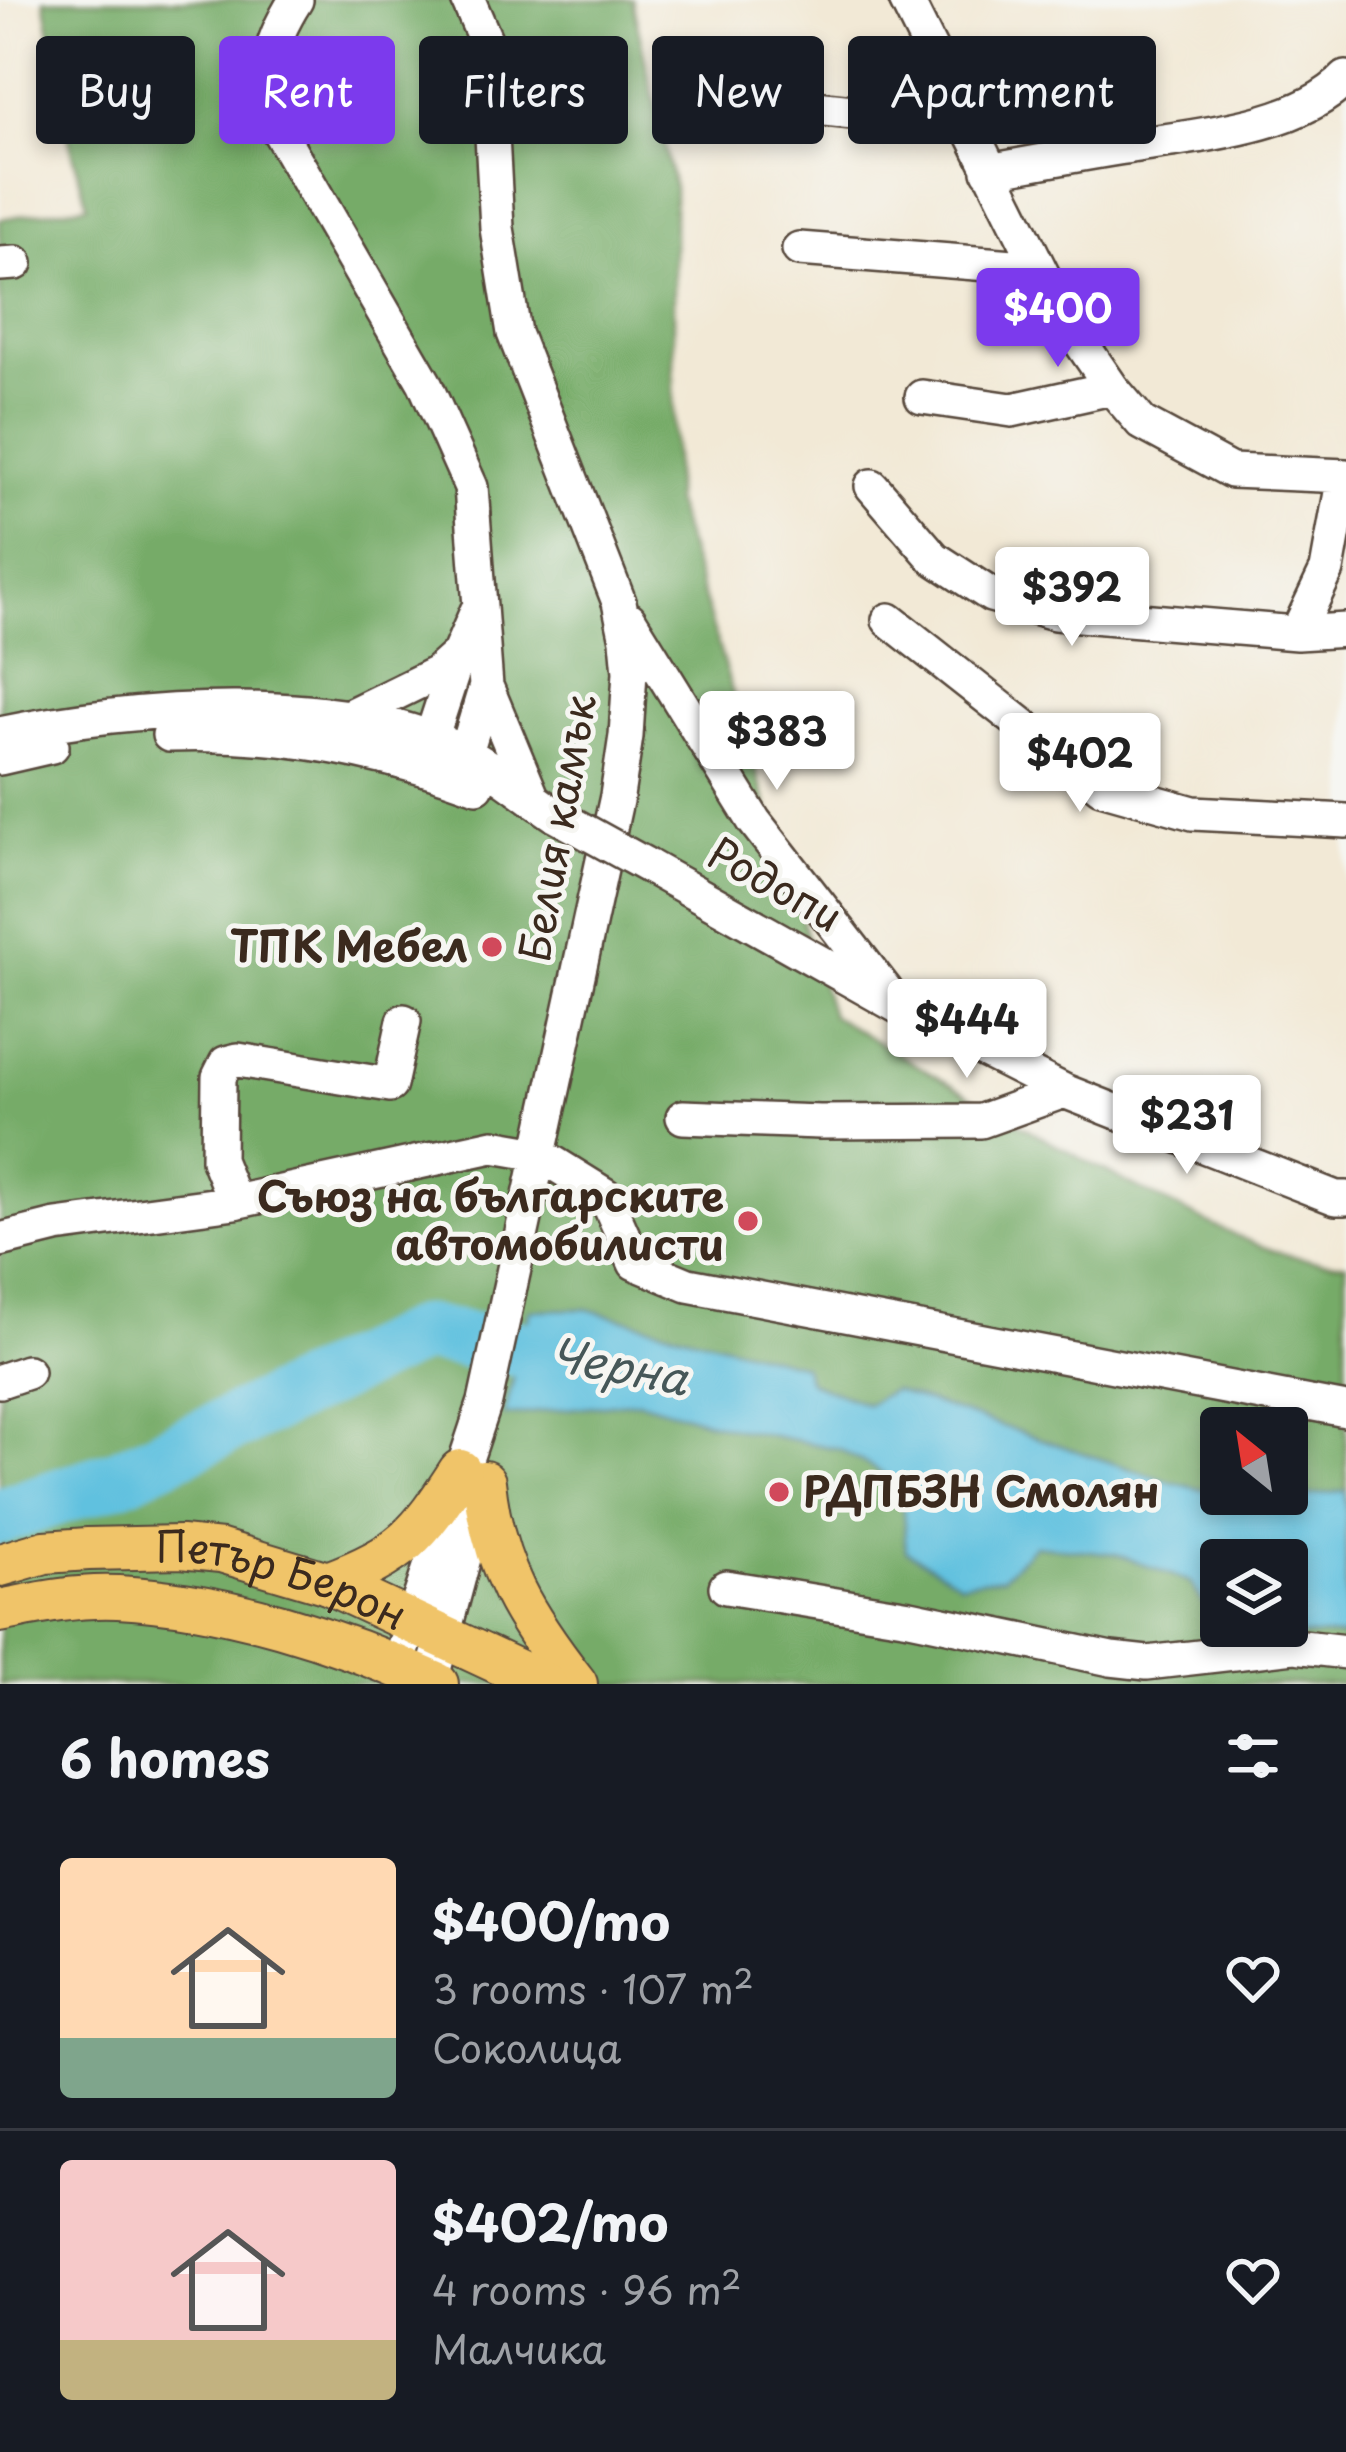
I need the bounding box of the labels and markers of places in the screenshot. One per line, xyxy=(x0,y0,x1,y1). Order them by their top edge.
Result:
pin: $400 xyxy=(987,268,1129,370)
pin: $392 xyxy=(1001,547,1143,649)
pin: $383 xyxy=(706,691,848,793)
pin: $402 xyxy=(1009,713,1151,815)
place label: ТПК Мебел xyxy=(230,913,468,976)
marker: ТПК Мебел xyxy=(479,934,505,960)
pin: $444 xyxy=(896,979,1038,1081)
pin: $231 xyxy=(1116,1075,1258,1177)
place label: Съюз на българските автомобилисти xyxy=(257,1163,724,1274)
marker: Съюз на българските автомобилисти xyxy=(735,1208,761,1234)
place label: РДПБЗН Смолян xyxy=(803,1458,1159,1521)
marker: РДПБЗН Смолян xyxy=(766,1479,792,1505)

